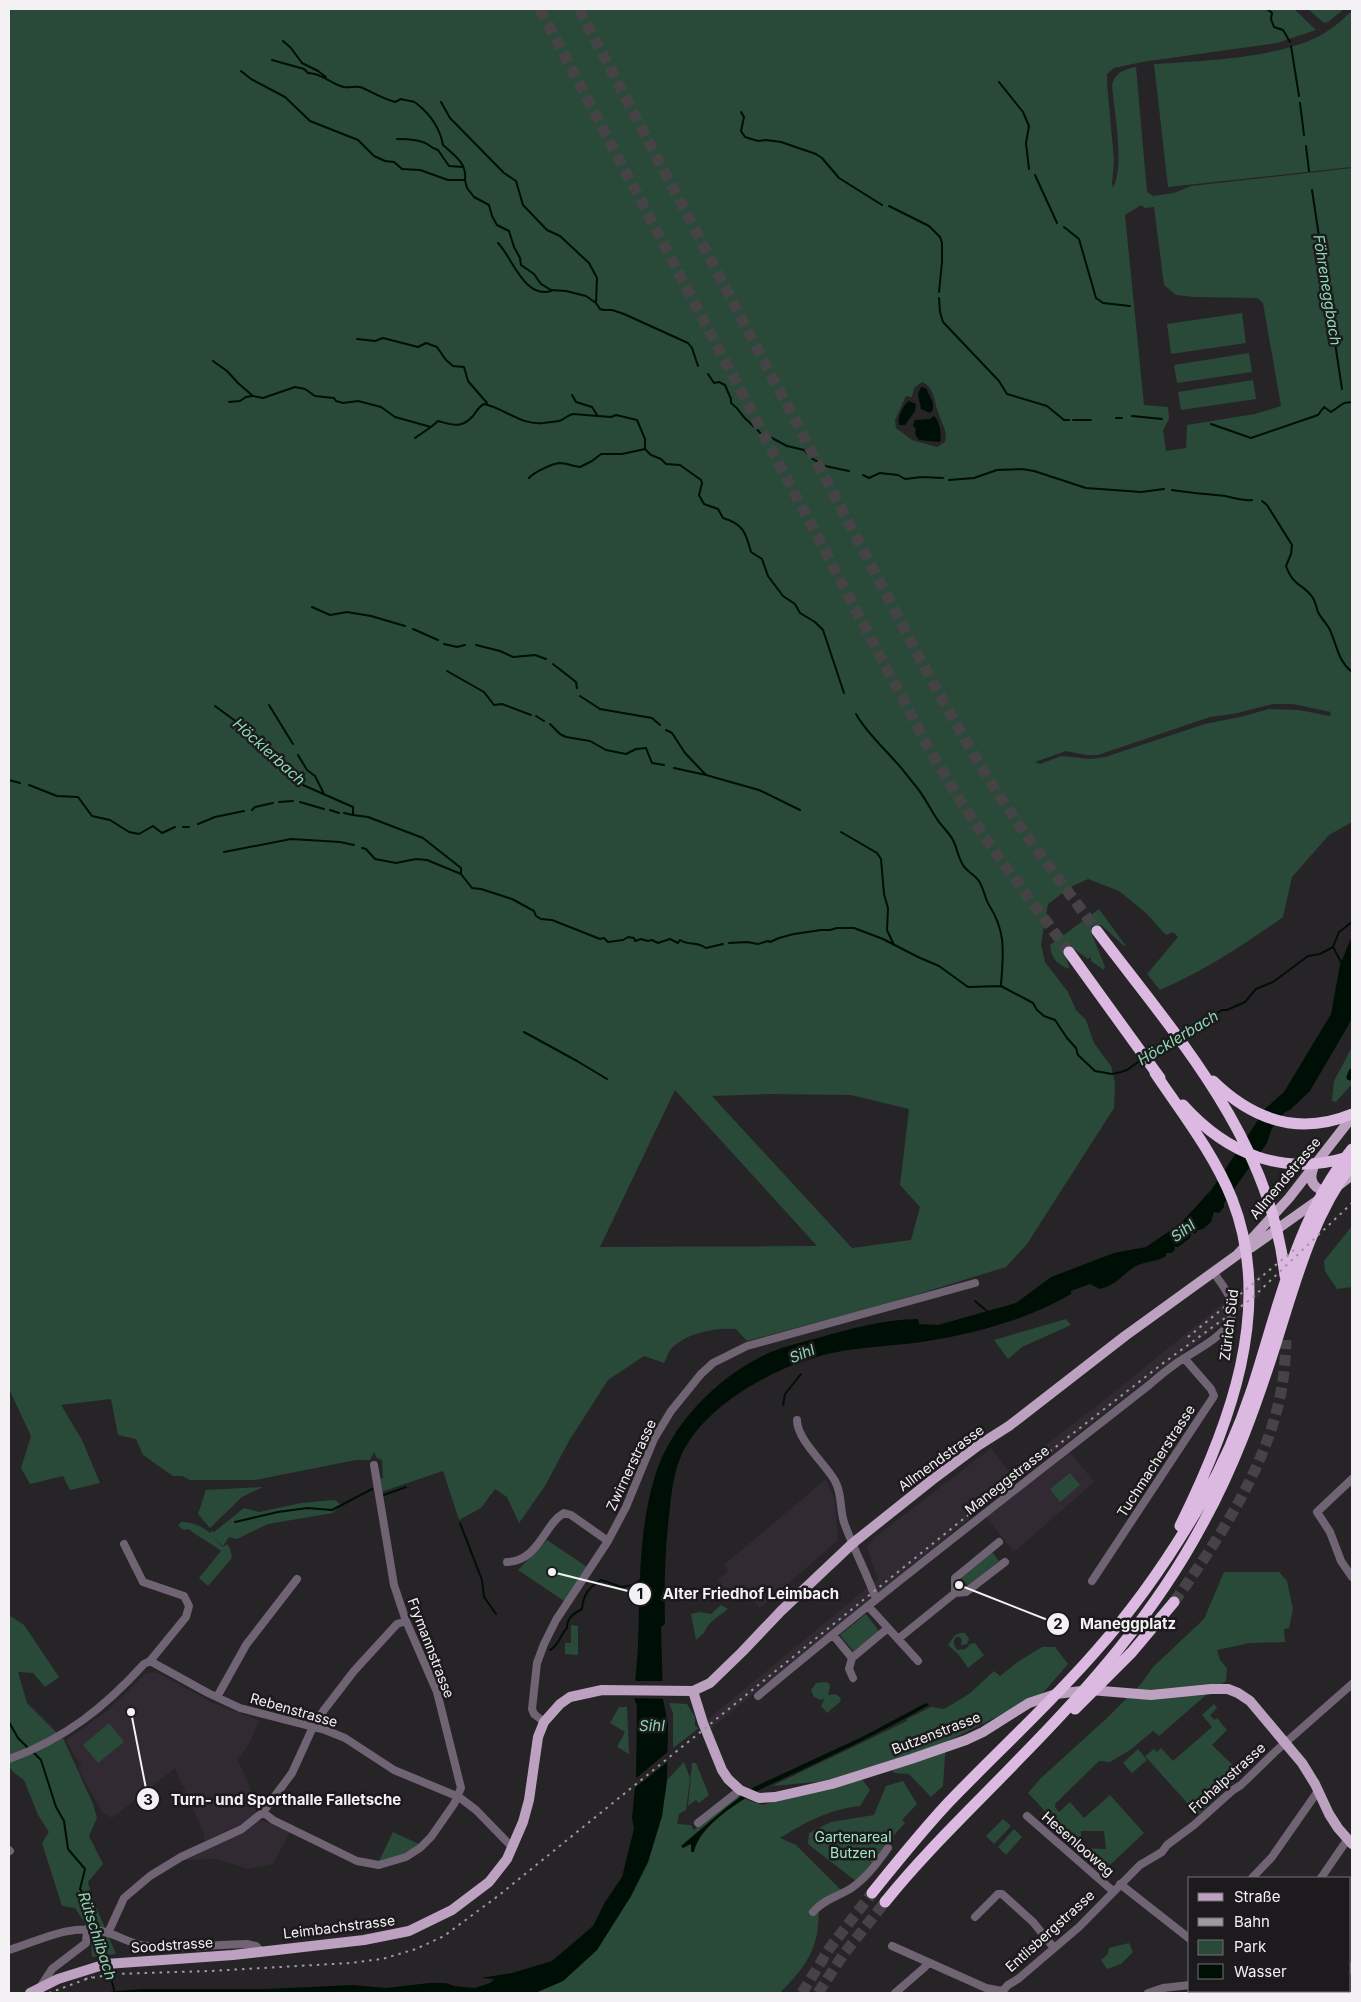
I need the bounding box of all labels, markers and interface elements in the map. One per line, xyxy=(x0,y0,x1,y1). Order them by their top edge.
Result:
water label: Föhreneggbach xyxy=(1309,233,1346,347)
water label: Höcklerbach xyxy=(229,714,310,789)
water label: Höcklerbach xyxy=(1134,1006,1222,1069)
street label: Allmendstrasse xyxy=(1245,1133,1324,1222)
water label: Sihl xyxy=(1167,1215,1199,1246)
street label: Zürich Süd xyxy=(1216,1288,1241,1362)
water label: Sihl xyxy=(786,1340,818,1367)
street label: Tuchmacherstrasse xyxy=(1113,1401,1198,1520)
street label: Zwirnerstrasse xyxy=(602,1416,659,1513)
street label: Allmendstrasse xyxy=(895,1421,987,1494)
street label: Maneggstrasse xyxy=(961,1441,1052,1518)
callout: Alter Friedhof Leimbach xyxy=(628,1579,849,1609)
text: 1 xyxy=(637,1584,643,1603)
text: Alter Friedhof Leimbach xyxy=(663,1584,839,1603)
street label: Frymannstrasse xyxy=(405,1595,458,1700)
callout: Maneggplatz xyxy=(1045,1609,1186,1639)
text: 2 xyxy=(1053,1614,1063,1633)
text: Maneggplatz xyxy=(1080,1614,1176,1633)
street label: Rebenstrasse xyxy=(249,1689,340,1730)
street label: Butzenstrasse xyxy=(889,1708,983,1757)
water label: Sihl xyxy=(639,1716,665,1735)
street label: Frohalpstrasse xyxy=(1185,1739,1269,1817)
callout: Turn- und Sporthalle Falletsche xyxy=(135,1784,411,1814)
text: 3 xyxy=(143,1790,153,1809)
text: Turn- und Sporthalle Falletsche xyxy=(171,1790,401,1809)
street label: Hesenlooweg xyxy=(1039,1808,1118,1880)
park label: Gartenareal Butzen xyxy=(814,1828,892,1861)
legend xyxy=(1188,1877,1351,1992)
street label: Entlisbergstrasse xyxy=(1002,1886,1098,1975)
text: Straße xyxy=(1234,1887,1281,1906)
water label: Rütschlibach xyxy=(74,1889,121,1983)
street label: Leimbachstrasse xyxy=(282,1911,396,1942)
text: Bahn xyxy=(1234,1912,1270,1931)
street label: Soodstrasse xyxy=(130,1933,214,1956)
text: Park xyxy=(1234,1937,1267,1956)
text: Wasser xyxy=(1234,1962,1287,1981)

